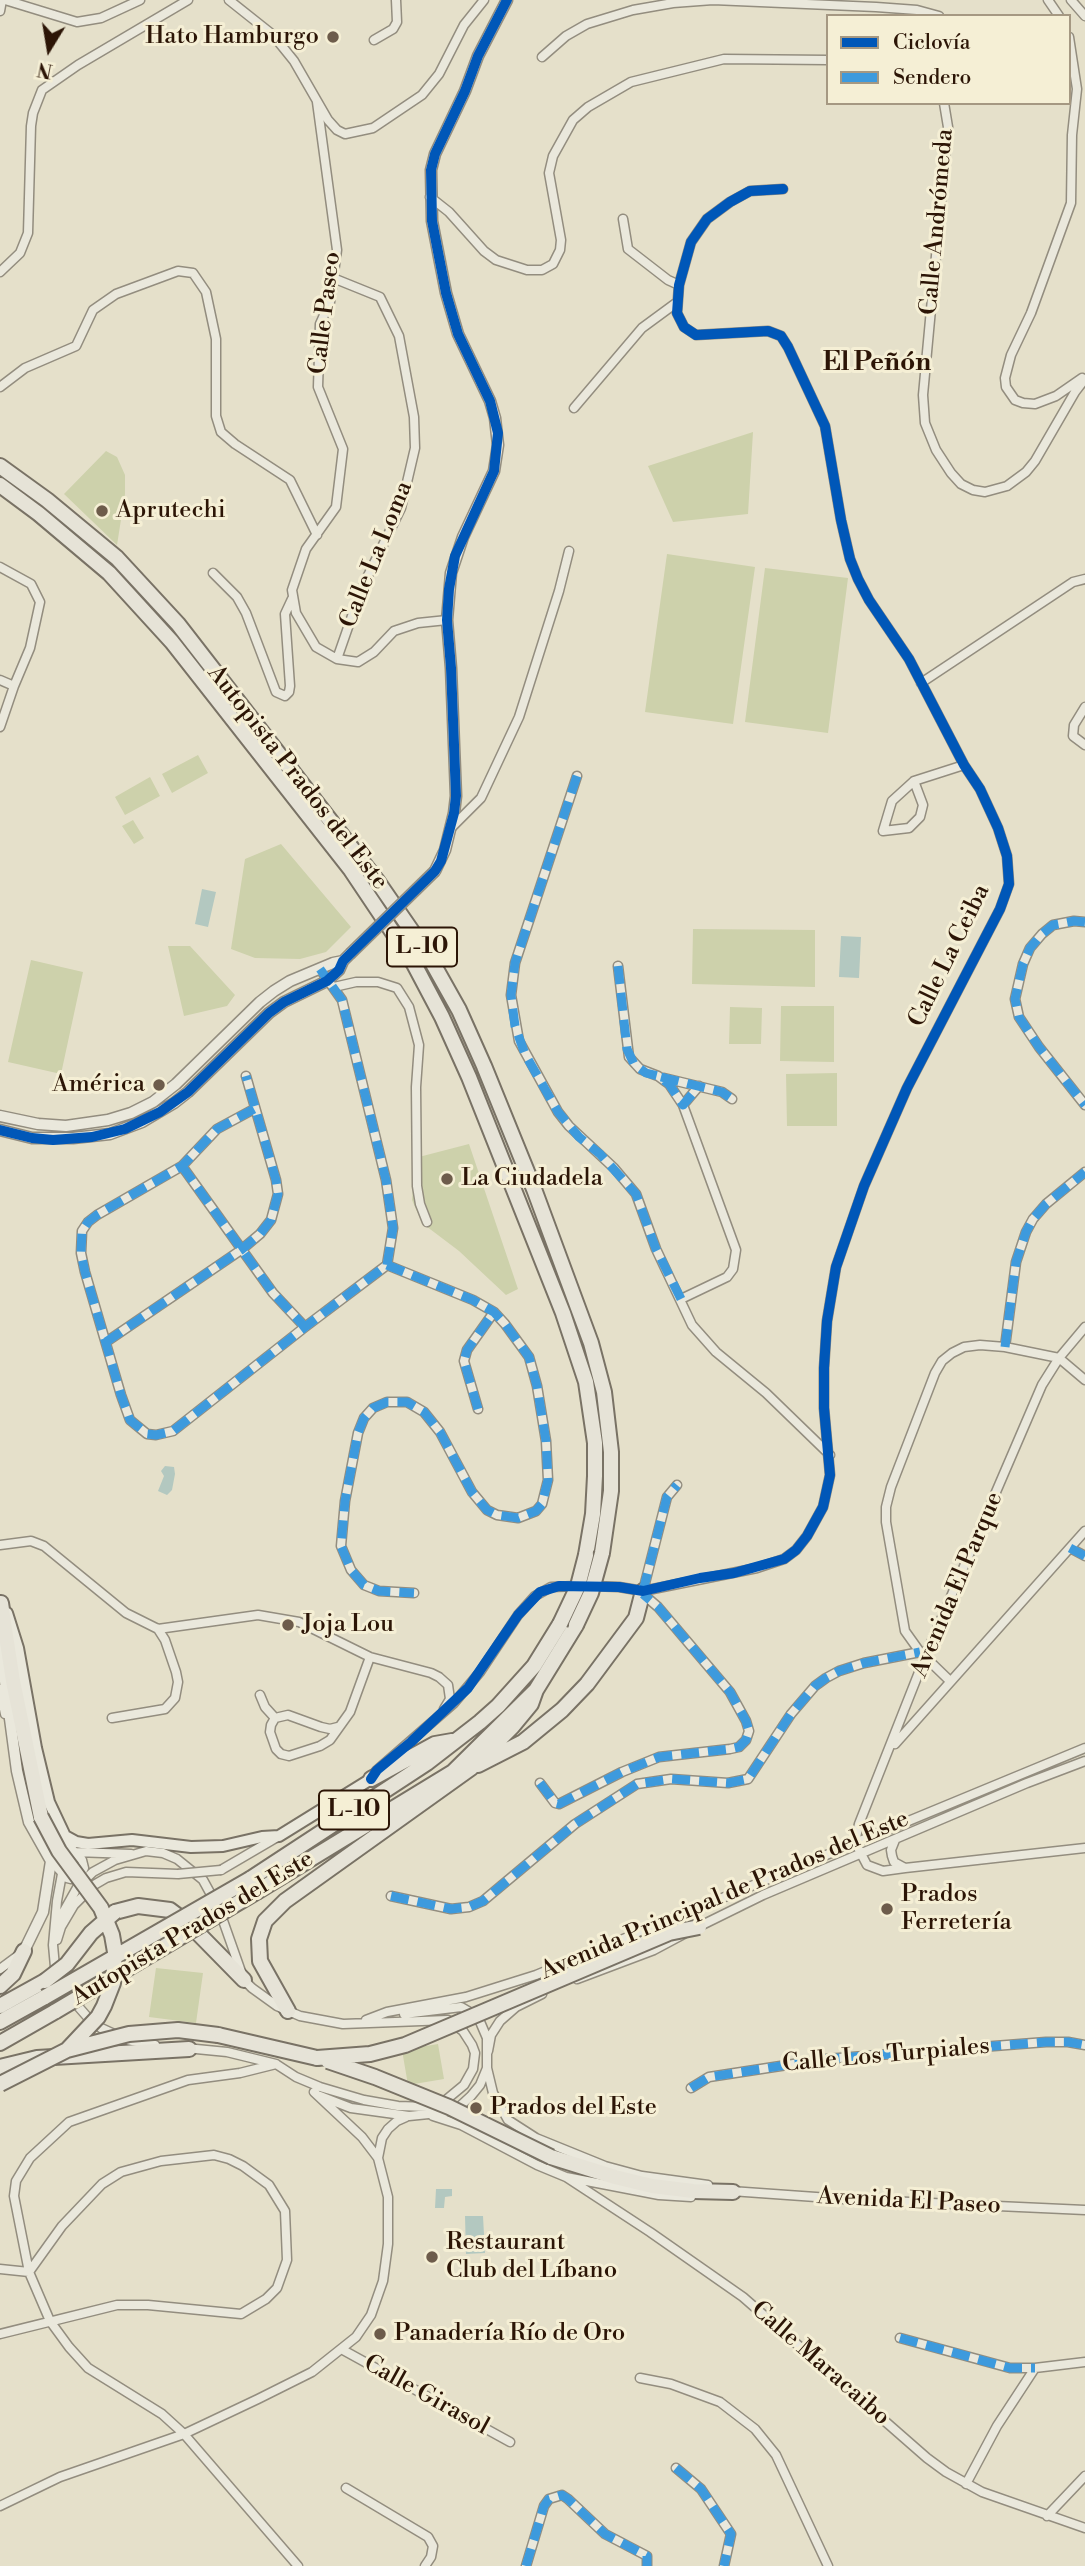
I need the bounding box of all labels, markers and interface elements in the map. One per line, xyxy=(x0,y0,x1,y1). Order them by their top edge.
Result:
north arrow xyxy=(14,14,84,84)
legend xyxy=(826,14,1071,105)
place label: Hato Hamburgo xyxy=(145,23,319,51)
marker: Hato Hamburgo xyxy=(325,29,341,45)
text: Ciclovía xyxy=(893,30,970,56)
text: N xyxy=(35,56,55,83)
text: Sendero xyxy=(893,65,971,91)
street label: Calle Andrómeda xyxy=(916,128,960,316)
street label: Calle Paseo xyxy=(304,250,348,376)
district label: El Peñón xyxy=(823,348,931,380)
street label: Calle La Loma xyxy=(335,478,419,632)
place label: Aprutechi xyxy=(116,497,226,525)
marker: Aprutechi xyxy=(94,503,110,519)
street label: Autopista Prados del Este xyxy=(200,660,394,896)
street label: Calle La Ceiba xyxy=(903,880,997,1032)
road number: L-10 xyxy=(387,928,457,966)
place label: América xyxy=(52,1071,145,1099)
marker: América xyxy=(151,1077,167,1093)
place label: La Ciudadela xyxy=(461,1165,603,1193)
marker: La Ciudadela xyxy=(439,1171,455,1187)
street label: Avenida El Parque xyxy=(906,1488,1010,1682)
place label: Joja Lou xyxy=(302,1611,394,1639)
marker: Joja Lou xyxy=(280,1617,296,1633)
road number: L-10 xyxy=(319,1790,389,1829)
street label: Avenida Principal de Prados del Este xyxy=(537,1805,913,1987)
street label: Autopista Prados del Este xyxy=(67,1845,319,2013)
place label: Prados Ferretería xyxy=(901,1881,1012,1937)
marker: Prados Ferretería xyxy=(879,1901,895,1917)
street label: Calle Los Turpiales xyxy=(781,2033,991,2079)
place label: Prados del Este xyxy=(490,2094,657,2122)
marker: Prados del Este xyxy=(468,2100,484,2116)
street label: Avenida El Paseo xyxy=(816,2183,1002,2221)
place label: Restaurant Club del Líbano xyxy=(446,2229,617,2285)
marker: Restaurant Club del Líbano xyxy=(424,2249,440,2265)
street label: Calle Maracaibo xyxy=(745,2296,895,2432)
place label: Panadería Río de Oro xyxy=(394,2320,625,2348)
marker: Panadería Río de Oro xyxy=(372,2326,388,2342)
street label: Calle Girasol xyxy=(358,2350,494,2442)

